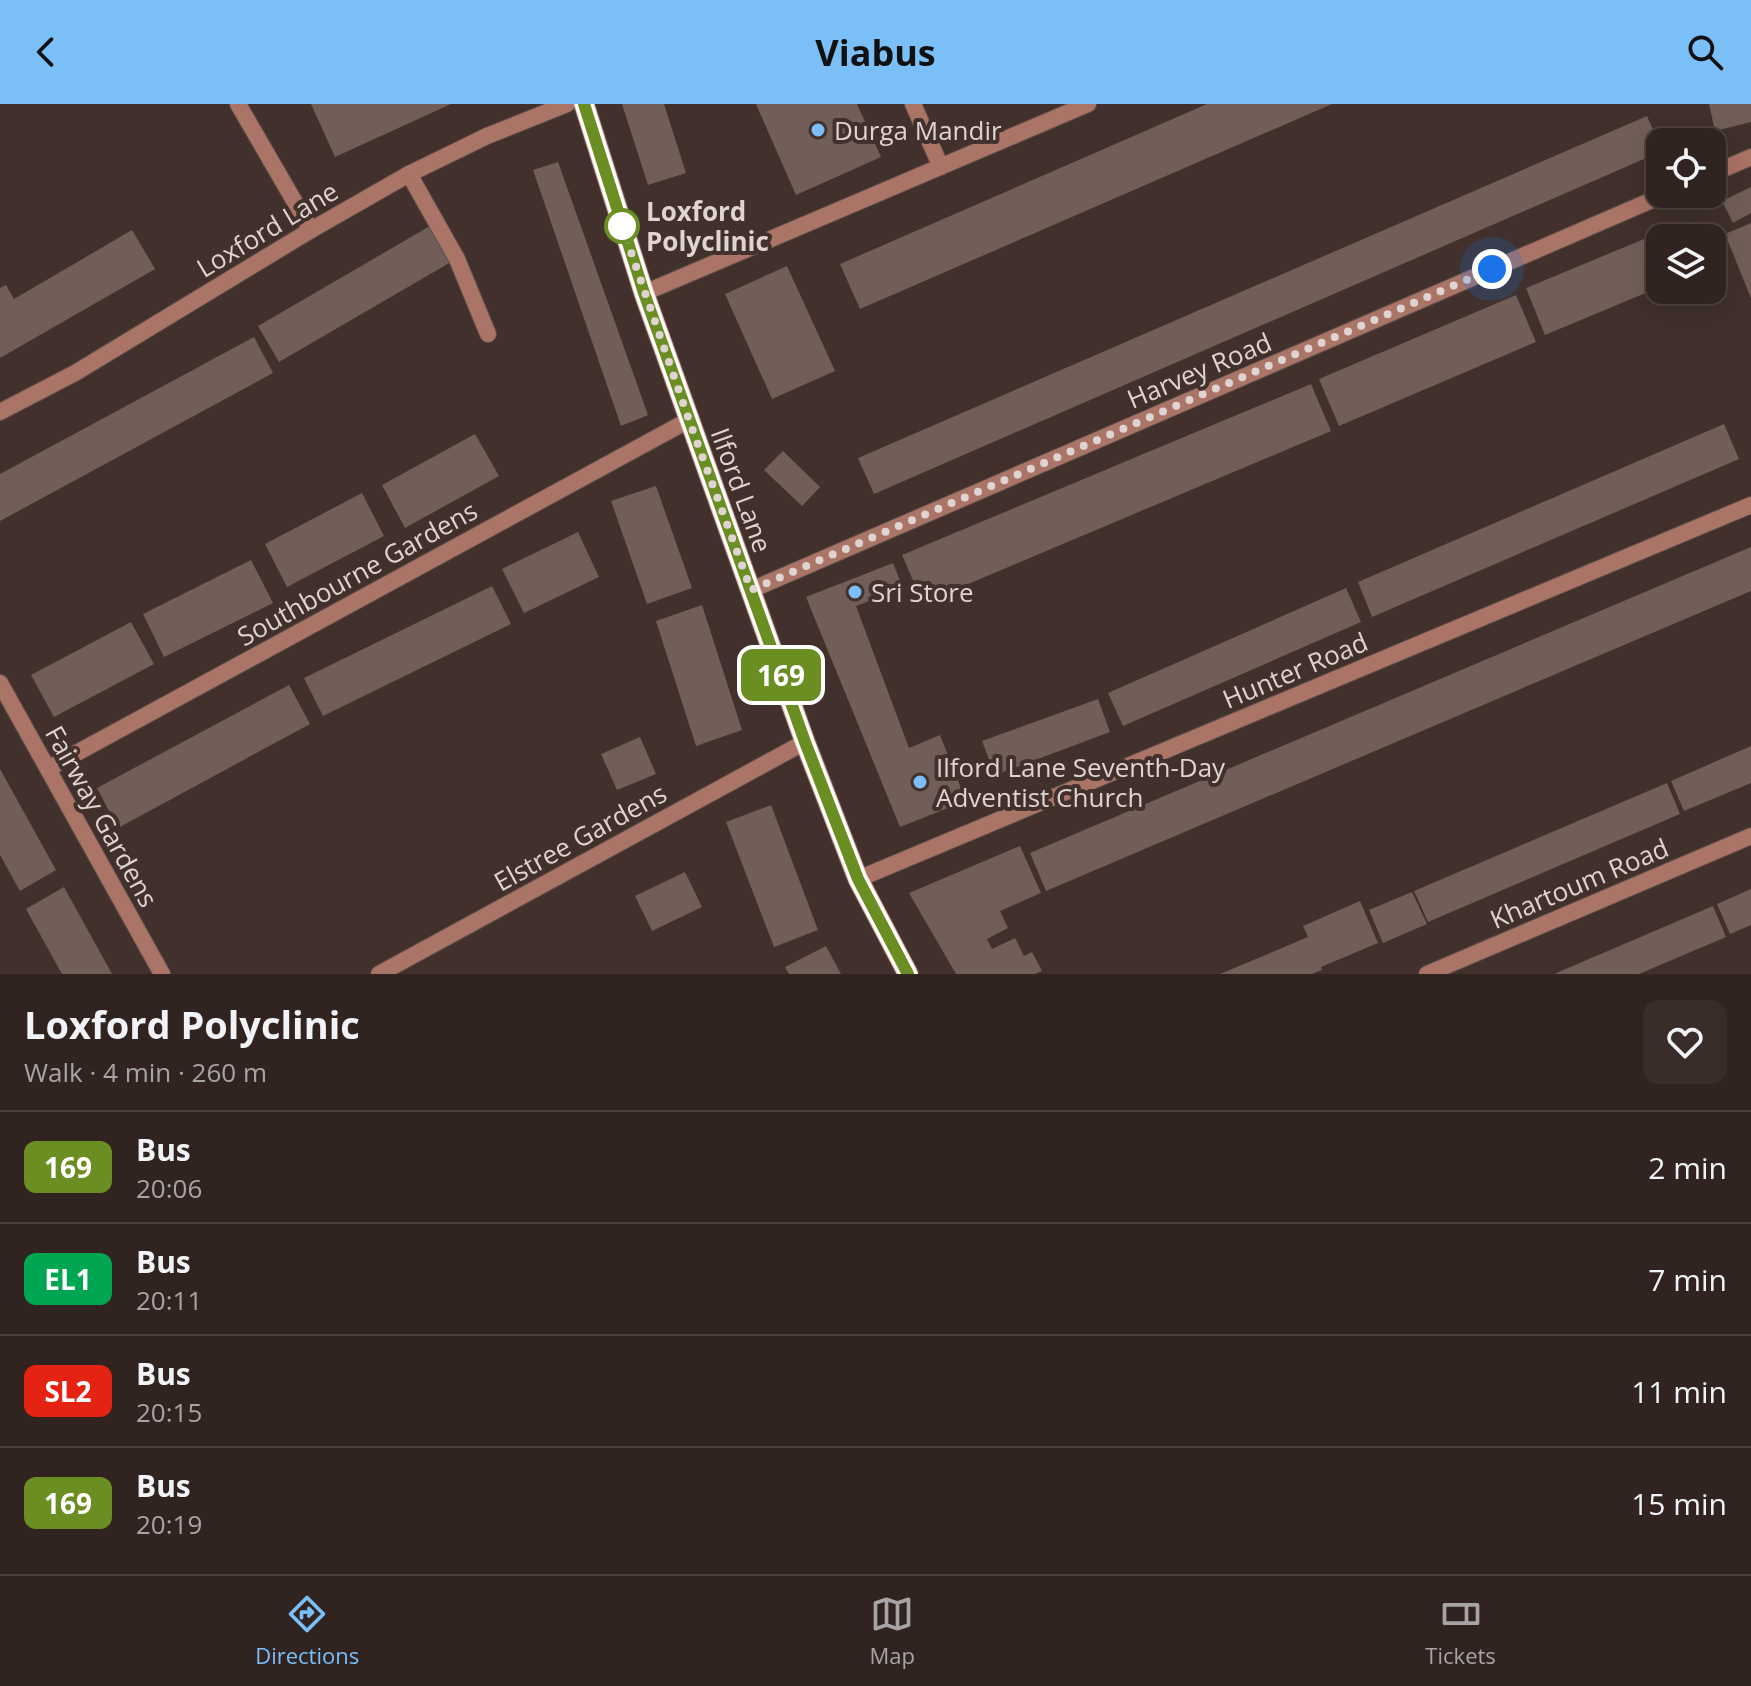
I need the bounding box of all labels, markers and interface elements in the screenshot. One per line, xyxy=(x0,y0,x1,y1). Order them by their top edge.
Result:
text: Viabus xyxy=(815,28,936,77)
icon: back xyxy=(24,30,68,74)
icon: search xyxy=(1683,30,1727,74)
place label: Durga Mandir xyxy=(834,112,1002,148)
marker: Durga Mandir xyxy=(809,121,827,139)
map controls xyxy=(1646,128,1726,304)
button: locate xyxy=(1646,128,1726,208)
street label: Loxford Lane xyxy=(190,173,344,285)
place label: Loxford Polyclinic xyxy=(646,193,769,259)
marker: Loxford Polyclinic xyxy=(605,209,639,243)
button: layers xyxy=(1646,224,1726,304)
your location xyxy=(1472,249,1512,289)
street label: Harvey Road xyxy=(1121,323,1277,417)
street label: Ilford Lane xyxy=(703,423,781,557)
street label: Southbourne Gardens xyxy=(231,492,483,654)
place label: Sri Store xyxy=(871,574,974,610)
marker: Sri Store xyxy=(846,583,864,601)
street label: Hunter Road xyxy=(1217,623,1373,717)
line badge: 169 xyxy=(735,649,827,701)
text: 169 xyxy=(757,656,805,694)
street label: Fairway Gardens xyxy=(37,719,167,913)
place label: Ilford Lane Seventh-Day Adventist Church xyxy=(936,749,1226,815)
marker: Ilford Lane Seventh-Day Adventist Church xyxy=(911,773,929,791)
street label: Elstree Gardens xyxy=(487,775,673,899)
street label: Khartoum Road xyxy=(1484,829,1674,937)
text: Loxford Polyclinic xyxy=(24,998,360,1050)
button: heart xyxy=(1643,1000,1727,1084)
text: Walk · 4 min · 260 m xyxy=(24,1054,267,1090)
text: Bus xyxy=(136,1129,191,1170)
text: 2 min xyxy=(1648,1147,1727,1188)
text: 169 xyxy=(44,1148,92,1186)
text: 20:06 xyxy=(136,1170,202,1206)
text: Bus xyxy=(136,1241,191,1282)
text: 7 min xyxy=(1648,1259,1727,1300)
text: EL1 xyxy=(44,1260,92,1298)
text: 20:11 xyxy=(136,1282,202,1318)
text: Bus xyxy=(136,1353,191,1394)
text: 11 min xyxy=(1631,1371,1727,1412)
text: SL2 xyxy=(44,1372,92,1410)
text: 20:15 xyxy=(136,1394,202,1430)
text: Bus xyxy=(136,1465,191,1506)
text: 15 min xyxy=(1631,1483,1727,1524)
text: 169 xyxy=(44,1484,92,1522)
text: 20:19 xyxy=(136,1506,202,1542)
tab: Directions xyxy=(255,1592,359,1670)
tab: Map xyxy=(870,1592,915,1670)
tab: Tickets xyxy=(1425,1592,1496,1670)

